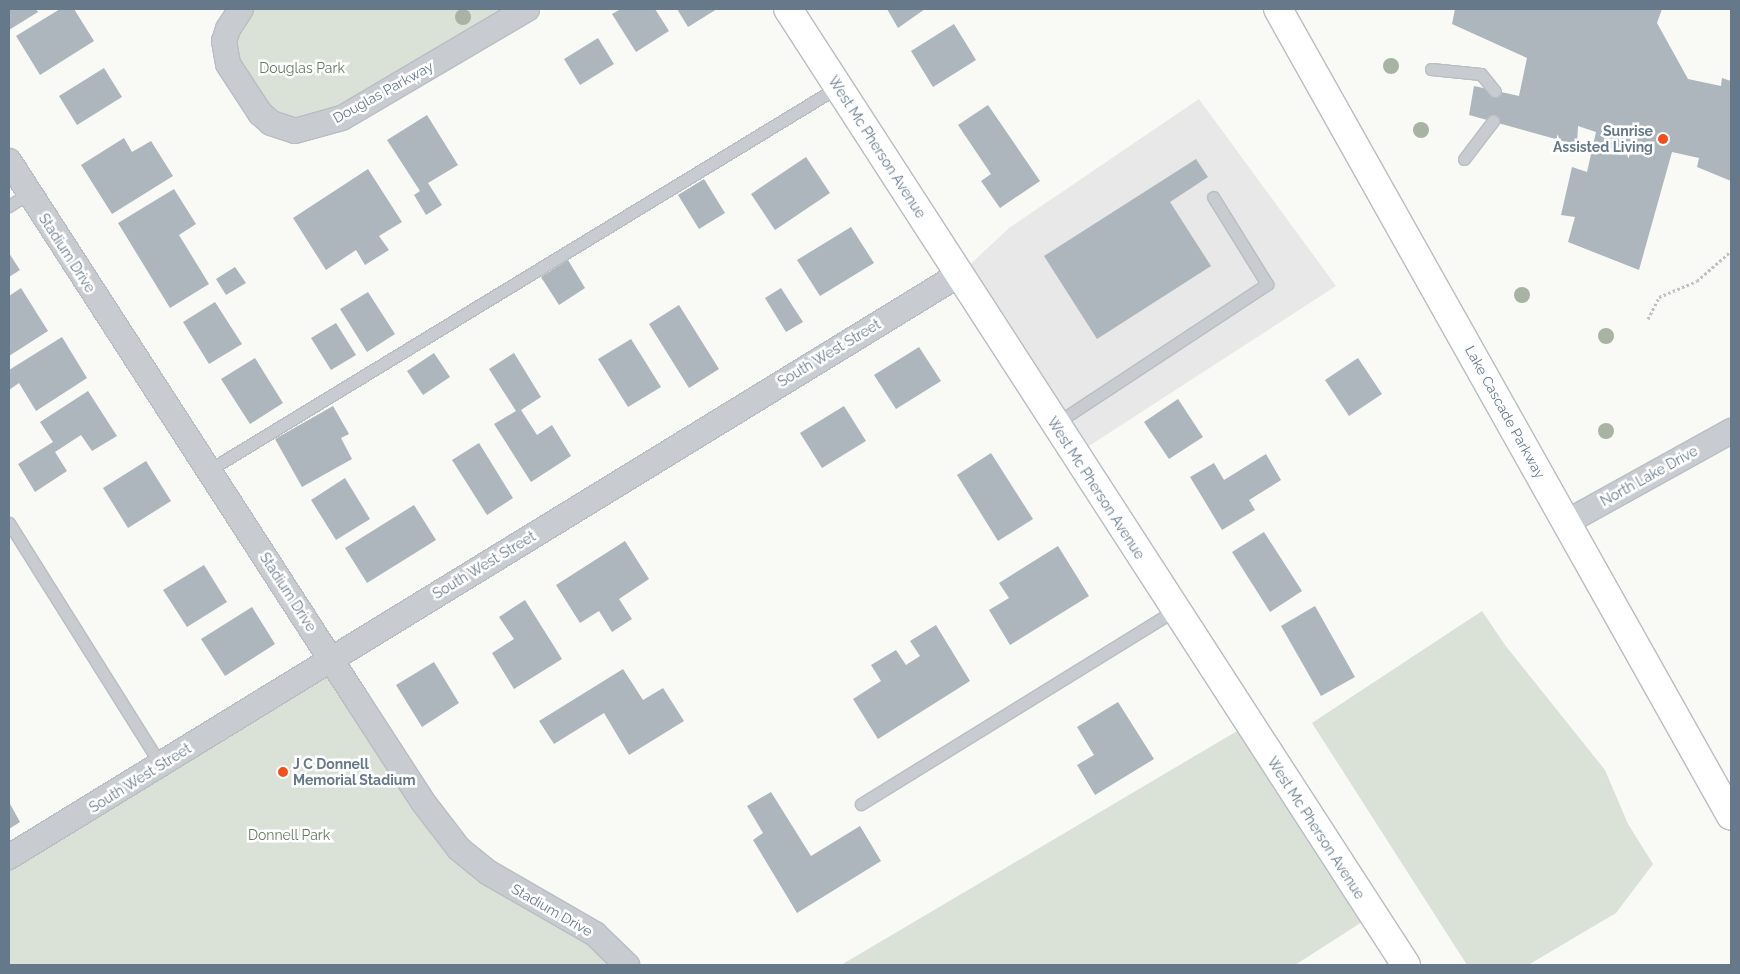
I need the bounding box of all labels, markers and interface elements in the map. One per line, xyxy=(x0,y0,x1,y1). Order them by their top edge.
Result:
street label: Douglas Parkway xyxy=(330,58,436,126)
park label: Douglas Park xyxy=(259,60,345,76)
street label: West Mc Pherson Avenue xyxy=(825,73,929,221)
place label: Sunrise Assisted Living xyxy=(1553,123,1653,156)
marker: Sunrise Assisted Living xyxy=(1657,133,1669,145)
street label: Stadium Drive xyxy=(35,210,99,296)
street label: South West Street xyxy=(774,316,884,390)
street label: Lake Cascade Parkway xyxy=(1461,343,1549,481)
street label: West Mc Pherson Avenue xyxy=(1044,414,1148,562)
street label: North Lake Drive xyxy=(1598,442,1700,510)
street label: South West Street xyxy=(429,528,539,602)
street label: Stadium Drive xyxy=(256,549,320,635)
street label: South West Street xyxy=(86,740,194,816)
street label: West Mc Pherson Avenue xyxy=(1264,754,1368,902)
place label: J C Donnell Memorial Stadium xyxy=(293,756,416,789)
marker: J C Donnell Memorial Stadium xyxy=(277,766,289,778)
park label: Donnell Park xyxy=(248,827,330,843)
street label: Stadium Drive xyxy=(509,880,595,940)

